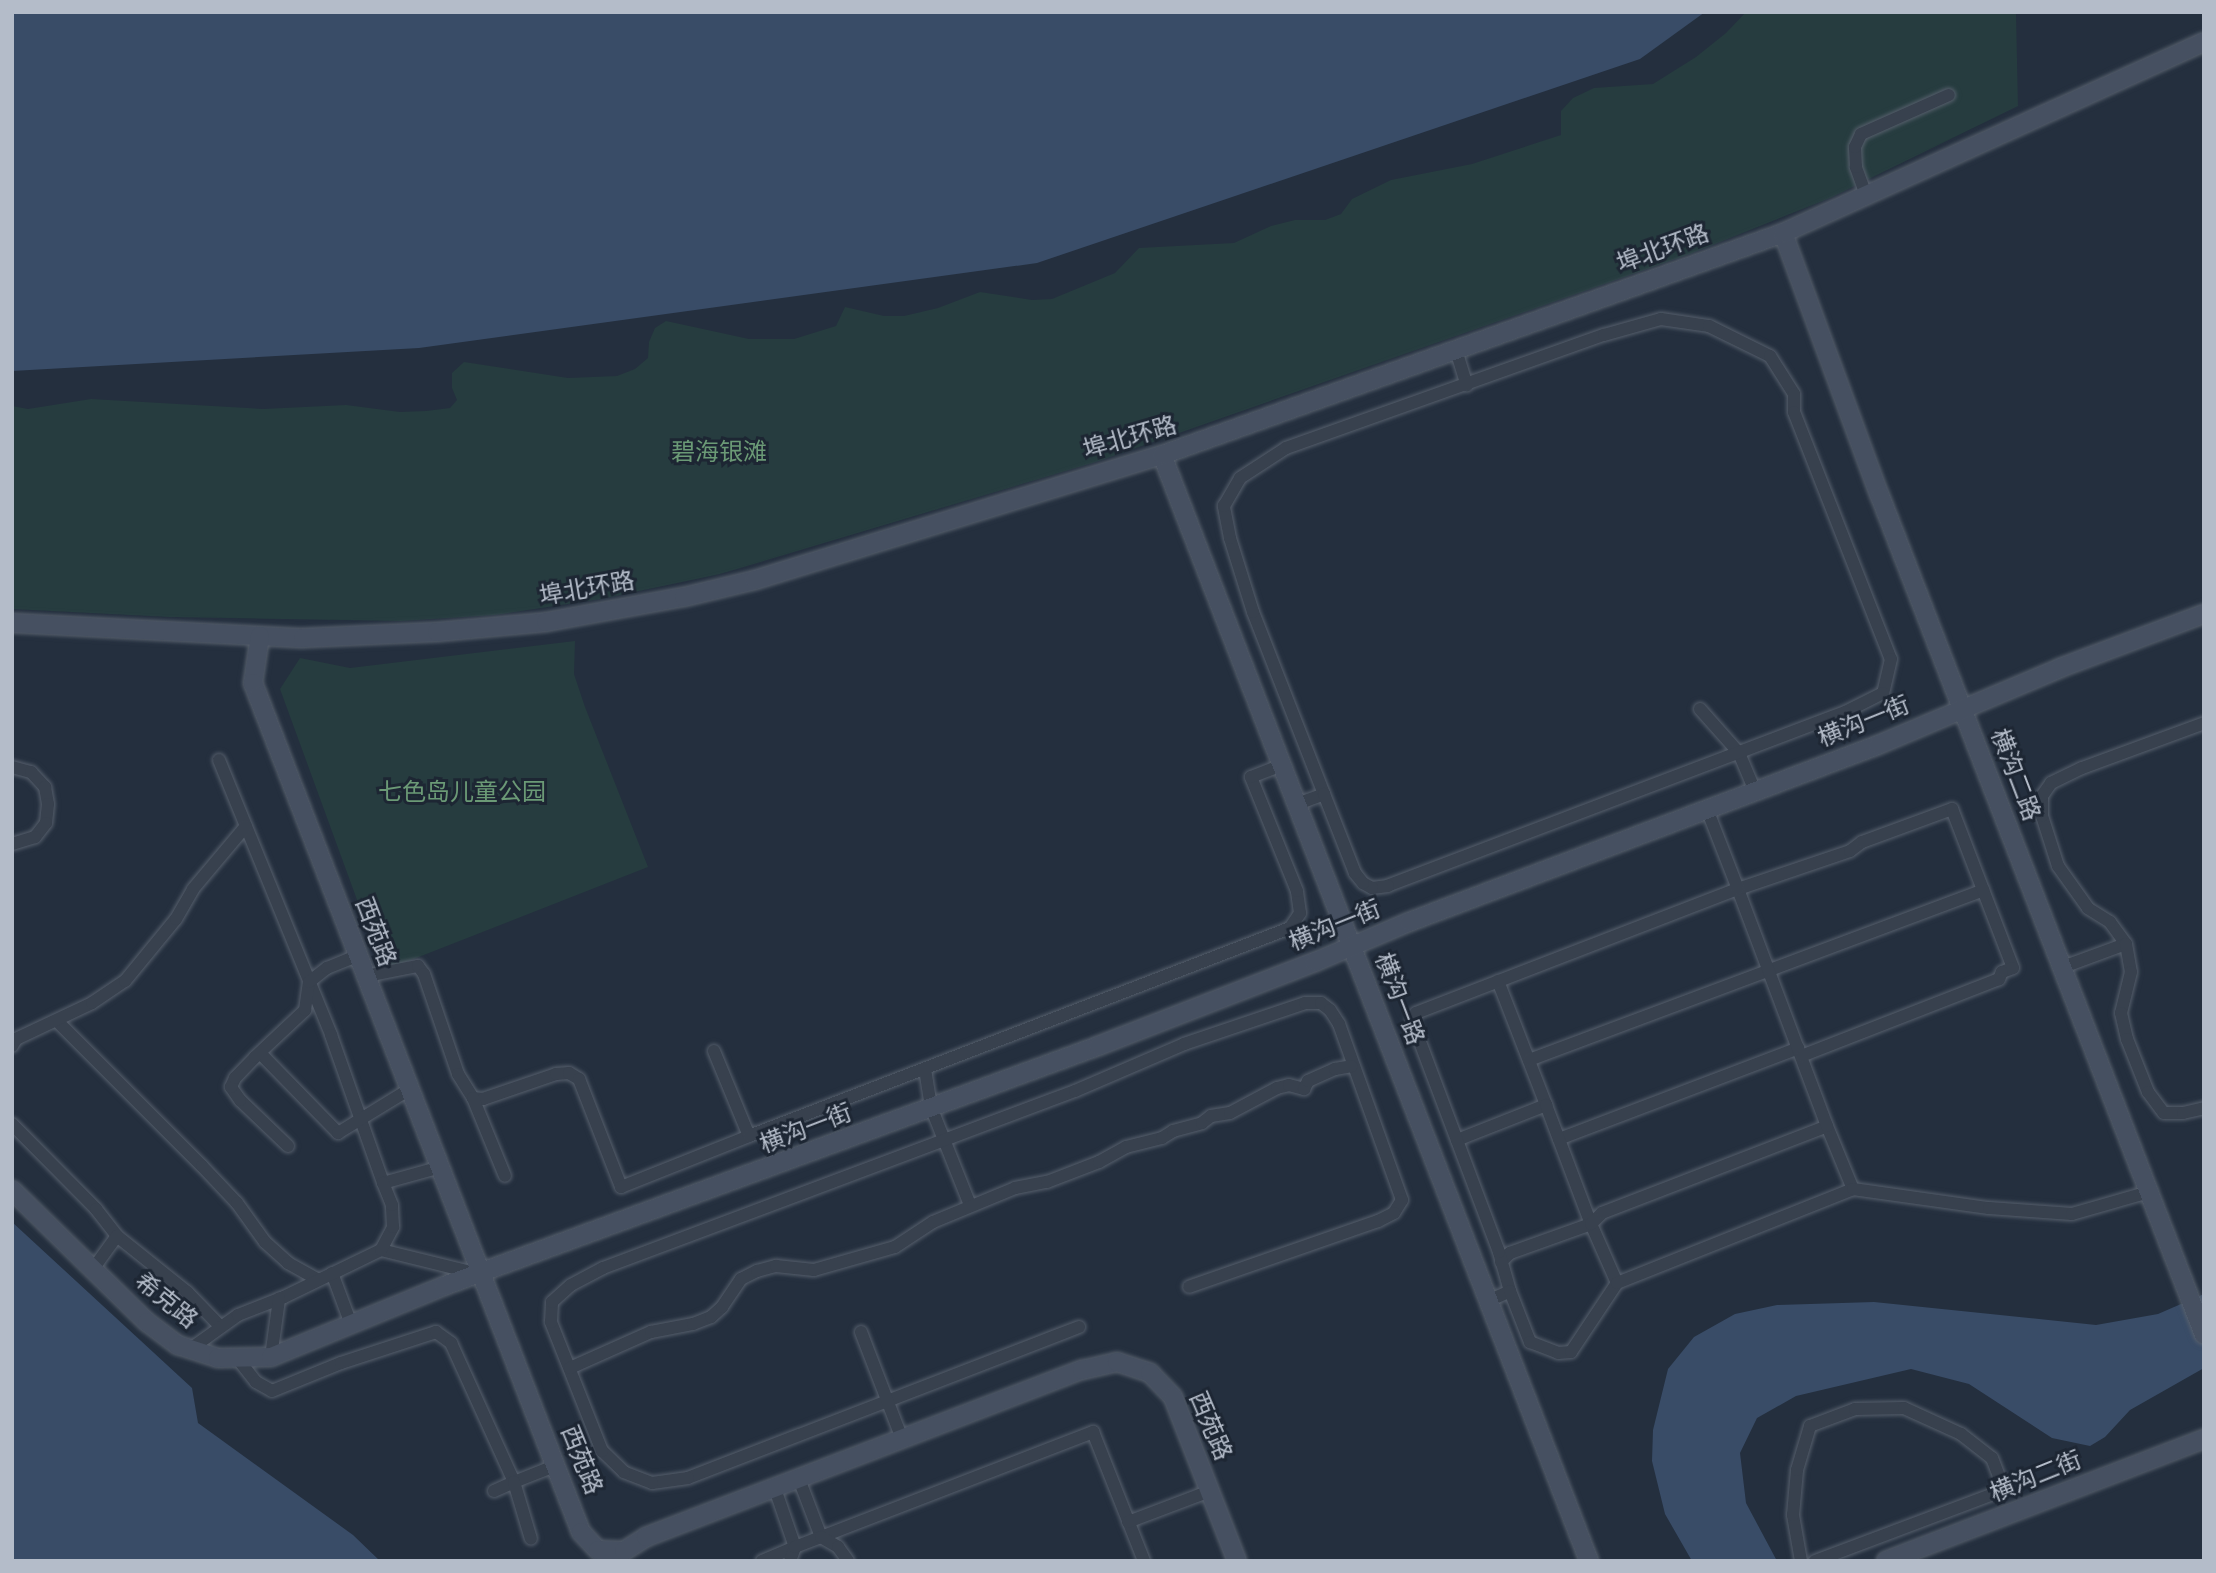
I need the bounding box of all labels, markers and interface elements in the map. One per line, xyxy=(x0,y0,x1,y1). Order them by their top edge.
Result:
street label: 埠北环路 xyxy=(1613,219,1713,279)
street label: 埠北环路 xyxy=(1080,411,1180,465)
park label: 碧海银滩 xyxy=(671,439,767,467)
street label: 埠北环路 xyxy=(537,566,637,612)
street label: 横沟一街 xyxy=(1814,691,1914,753)
street label: 横沟二路 xyxy=(1984,725,2046,825)
park label: 七色岛儿童公园 xyxy=(378,779,546,807)
street label: 西苑路 xyxy=(349,893,401,971)
street label: 横沟一街 xyxy=(1285,895,1385,957)
street label: 横沟一路 xyxy=(1368,949,1430,1049)
street label: 横沟一街 xyxy=(756,1098,856,1160)
street label: 希克路 xyxy=(129,1267,203,1335)
street label: 西苑路 xyxy=(1183,1387,1237,1465)
street label: 西苑路 xyxy=(554,1421,608,1499)
street label: 横沟二街 xyxy=(1986,1446,2086,1508)

